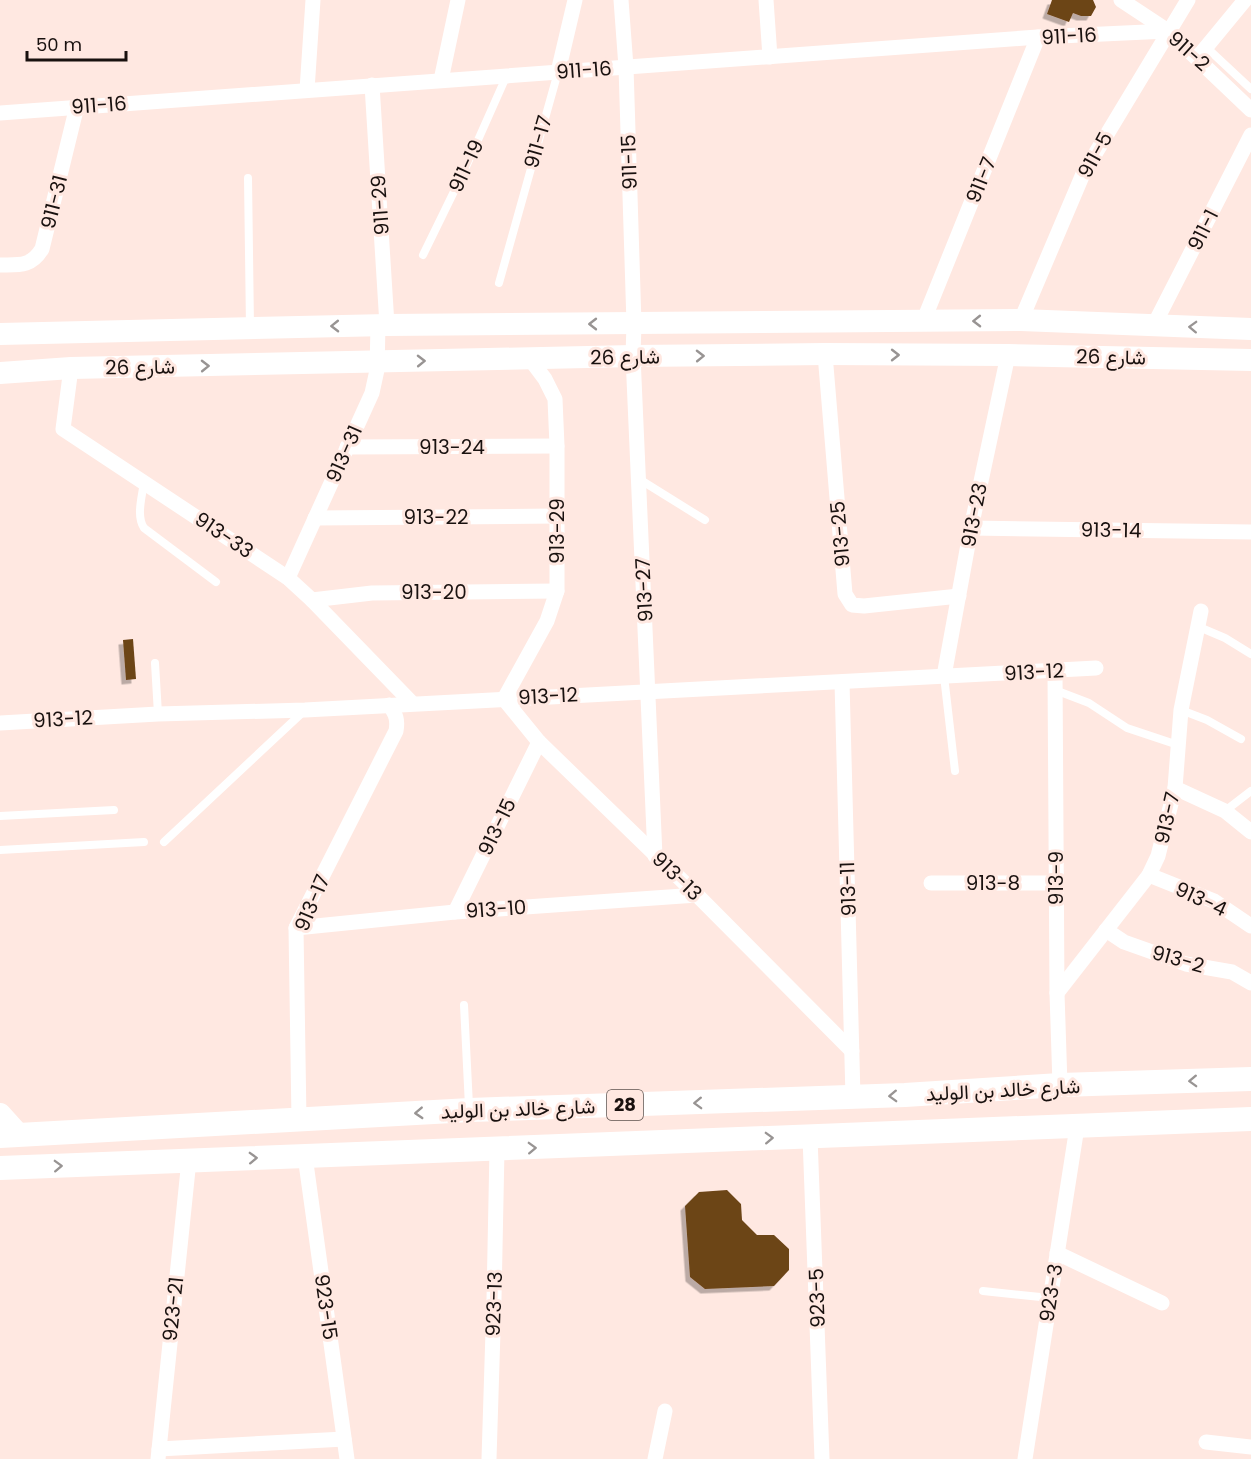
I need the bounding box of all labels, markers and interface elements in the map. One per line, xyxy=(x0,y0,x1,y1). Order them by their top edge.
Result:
street label: 911-16 xyxy=(1041,21,1097,51)
scale bar xyxy=(27,24,126,62)
street label: 911-2 xyxy=(1162,25,1216,77)
text: 50 m xyxy=(36,32,82,57)
street label: 911-16 xyxy=(555,54,613,86)
street label: 911-16 xyxy=(70,89,128,121)
street label: 911-17 xyxy=(517,112,559,172)
street label: 911-5 xyxy=(1071,127,1119,183)
street label: 911-15 xyxy=(614,134,644,190)
street label: 911-19 xyxy=(442,135,490,197)
street label: 911-7 xyxy=(959,153,1003,207)
street label: 911-31 xyxy=(34,172,74,232)
street label: 911-29 xyxy=(364,174,396,236)
street label: 911-1 xyxy=(1181,205,1225,255)
one-way arrow xyxy=(972,315,981,327)
one-way arrow xyxy=(588,318,597,330)
one-way arrow xyxy=(330,320,339,332)
one-way arrow xyxy=(1188,320,1197,333)
street label: شارع 26 xyxy=(590,342,660,372)
street label: شارع 26 xyxy=(1076,342,1146,372)
one-way arrow xyxy=(891,349,900,361)
one-way arrow xyxy=(696,350,705,362)
street label: شارع 26 xyxy=(105,352,175,382)
one-way arrow xyxy=(417,355,426,367)
one-way arrow xyxy=(201,359,210,372)
street label: 913-31 xyxy=(319,421,369,487)
street label: 913-24 xyxy=(419,433,485,461)
street label: 913-23 xyxy=(954,480,994,550)
street label: 913-29 xyxy=(543,498,571,564)
street label: 913-25 xyxy=(823,500,857,568)
street label: 913-22 xyxy=(404,503,468,531)
street label: 913-33 xyxy=(189,505,259,565)
street label: 913-14 xyxy=(1080,515,1142,545)
street label: 913-27 xyxy=(628,557,660,623)
street label: 913-20 xyxy=(401,578,467,606)
street label: 913-12 xyxy=(1003,656,1065,688)
street label: 913-12 xyxy=(517,680,579,712)
street label: 913-12 xyxy=(32,703,94,735)
street label: 913-7 xyxy=(1147,789,1187,847)
street label: 913-15 xyxy=(471,794,523,860)
street label: 913-13 xyxy=(646,845,708,907)
street label: 913-9 xyxy=(1042,851,1070,905)
street label: 913-11 xyxy=(833,861,863,917)
street label: 913-8 xyxy=(966,869,1020,897)
street label: 913-17 xyxy=(288,870,336,936)
street label: 913-4 xyxy=(1170,875,1232,923)
street label: 913-10 xyxy=(465,893,527,925)
street label: 913-2 xyxy=(1149,938,1207,980)
street label: شارع خالد بن الوليد xyxy=(925,1072,1081,1108)
one-way arrow xyxy=(1188,1075,1197,1088)
one-way arrow xyxy=(889,1089,898,1102)
road number: 28 xyxy=(607,1090,643,1120)
street label: شارع خالد بن الوليد xyxy=(440,1092,596,1126)
one-way arrow xyxy=(694,1096,703,1109)
one-way arrow xyxy=(415,1107,424,1120)
one-way arrow xyxy=(764,1132,773,1145)
one-way arrow xyxy=(528,1141,537,1154)
one-way arrow xyxy=(249,1151,258,1164)
one-way arrow xyxy=(54,1159,63,1172)
street label: 923-3 xyxy=(1033,1262,1069,1324)
street label: 923-5 xyxy=(802,1268,832,1328)
street label: 923-13 xyxy=(479,1271,509,1337)
street label: 923-15 xyxy=(308,1272,344,1342)
street label: 923-21 xyxy=(156,1275,190,1343)

